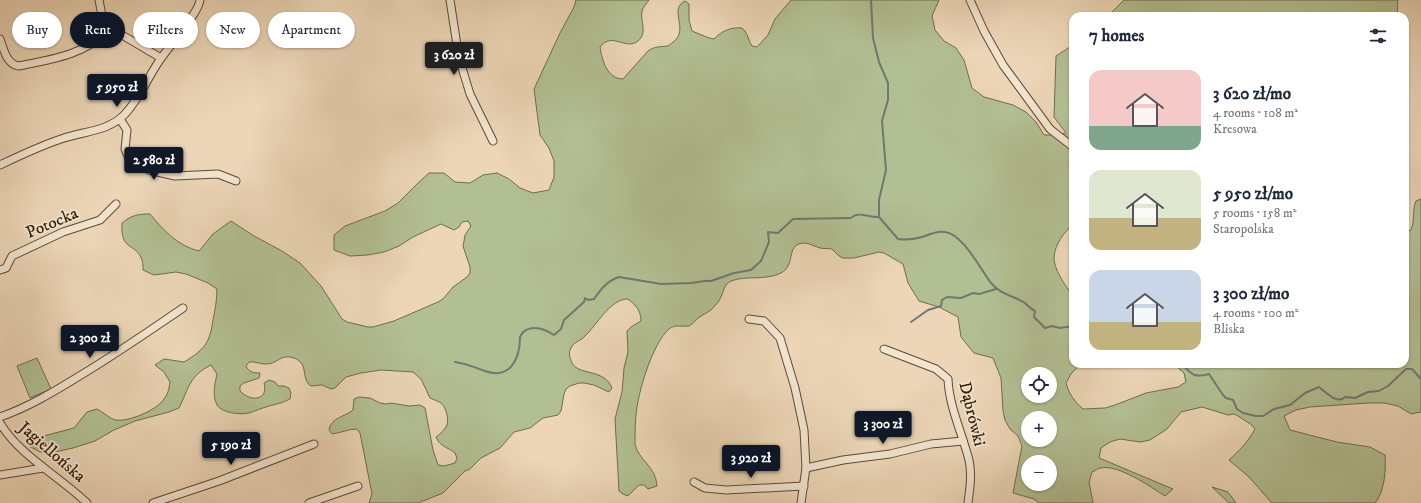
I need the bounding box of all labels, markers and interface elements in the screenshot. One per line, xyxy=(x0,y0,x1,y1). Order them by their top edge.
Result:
chip: Buy xyxy=(12,12,62,48)
chip: Rent xyxy=(70,12,125,48)
chip: Filters xyxy=(133,12,198,48)
chip: New xyxy=(206,12,260,48)
chip: Apartment xyxy=(268,12,355,48)
text: 7 homes xyxy=(1089,25,1144,47)
icon: filters xyxy=(1367,25,1389,47)
pin: 3 620 zł xyxy=(413,42,495,76)
text: 3 620 zł xyxy=(434,47,474,63)
pin: 5 950 zł xyxy=(76,74,158,108)
text: 5 950 zł xyxy=(96,79,138,95)
text: 3 620 zł/mo xyxy=(1213,83,1291,105)
icon: home xyxy=(1121,86,1169,134)
text: 4 rooms · 108 m² xyxy=(1213,105,1298,121)
text: Kresowa xyxy=(1213,121,1257,137)
pin: 2 580 zł xyxy=(113,147,195,181)
text: 2 580 zł xyxy=(133,152,175,168)
text: 5 950 zł/mo xyxy=(1213,183,1293,205)
icon: home xyxy=(1121,186,1169,234)
street label: Potocka xyxy=(23,202,82,244)
text: 5 rooms · 158 m² xyxy=(1213,205,1297,221)
text: Staropolska xyxy=(1213,221,1274,237)
text: 3 300 zł/mo xyxy=(1213,283,1289,305)
icon: home xyxy=(1121,286,1169,334)
text: 4 rooms · 100 m² xyxy=(1213,305,1299,321)
text: Bliska xyxy=(1213,321,1245,337)
pin: 2 300 zł xyxy=(49,325,131,359)
text: 2 300 zł xyxy=(70,330,110,346)
map controls xyxy=(1021,367,1057,491)
button: locate xyxy=(1021,367,1057,403)
street label: Dąbrówki xyxy=(953,379,991,449)
pin: 3 300 zł xyxy=(842,411,924,445)
button: + xyxy=(1021,411,1057,447)
street label: Jagiellońska xyxy=(12,415,91,488)
text: 3 300 zł xyxy=(864,416,902,432)
pin: 5 190 zł xyxy=(190,432,272,466)
text: 5 190 zł xyxy=(211,437,251,453)
pin: 3 920 zł xyxy=(710,445,792,479)
text: 3 920 zł xyxy=(731,450,771,466)
button: − xyxy=(1021,455,1057,491)

